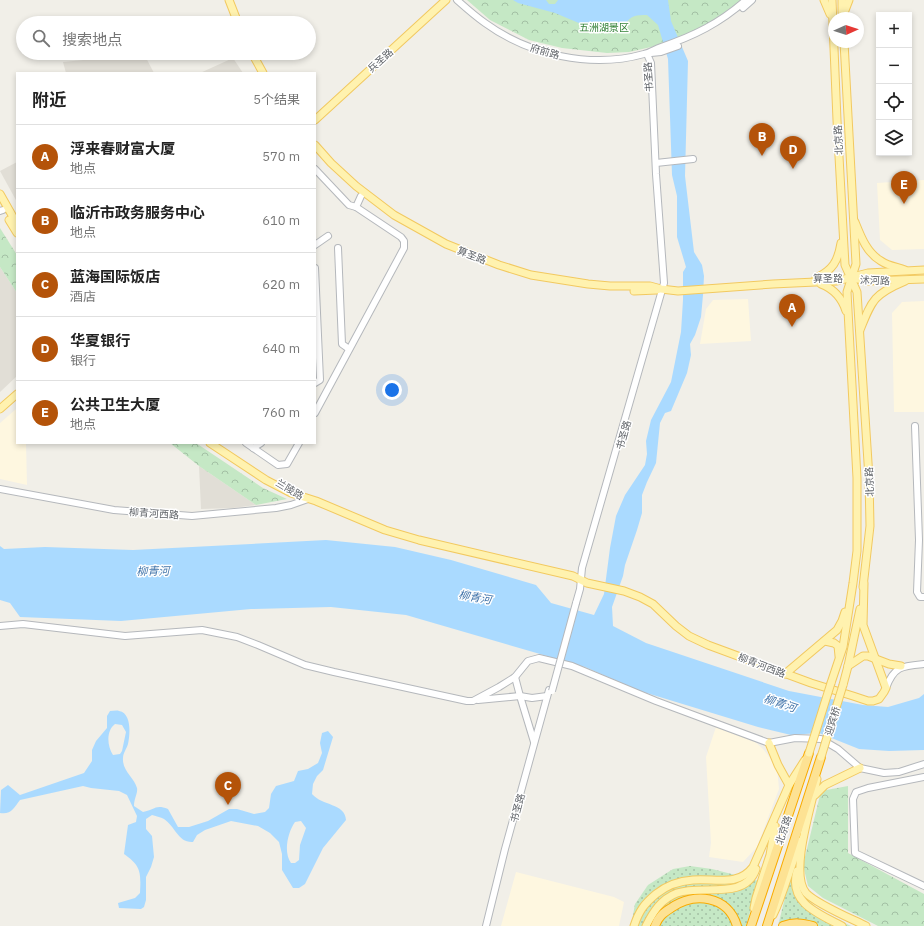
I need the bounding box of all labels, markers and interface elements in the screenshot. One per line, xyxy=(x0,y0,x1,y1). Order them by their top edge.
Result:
north arrow xyxy=(828,12,864,48)
map controls xyxy=(876,12,912,156)
button: + xyxy=(876,12,912,48)
search box xyxy=(16,16,316,60)
park label: 五洲湖景区 xyxy=(579,21,629,34)
icon: search xyxy=(30,27,52,49)
text: 搜索地点 xyxy=(62,30,122,49)
street label: 府前路 xyxy=(529,41,561,62)
street label: 兵圣路 xyxy=(365,46,396,75)
button: − xyxy=(876,48,912,84)
street label: 书圣路 xyxy=(641,62,656,92)
button: locate xyxy=(876,84,912,120)
text: 附近 xyxy=(32,89,66,111)
text: 5个结果 xyxy=(253,91,300,108)
button: layers xyxy=(876,120,912,156)
pin: B xyxy=(749,123,775,156)
street label: 北京路 xyxy=(831,125,846,155)
pin: D xyxy=(780,136,806,169)
text: 浮来春财富大厦 xyxy=(70,139,175,158)
text: A xyxy=(41,148,49,165)
text: 570 m xyxy=(262,148,300,165)
text: 地点 xyxy=(70,160,96,177)
pin: E xyxy=(891,171,917,204)
text: 临沂市政务服务中心 xyxy=(70,203,205,222)
text: B xyxy=(41,212,49,229)
text: 610 m xyxy=(262,212,300,229)
text: 地点 xyxy=(70,224,96,241)
street label: 算圣路 xyxy=(455,244,488,267)
text: 蓝海国际饭店 xyxy=(70,267,160,286)
street label: 算圣路 xyxy=(813,272,843,285)
street label: 沭河路 xyxy=(860,273,890,288)
text: C xyxy=(41,276,49,293)
text: 620 m xyxy=(262,276,300,293)
text: 酒店 xyxy=(70,288,96,305)
pin: A xyxy=(779,294,805,327)
text: 华夏银行 xyxy=(70,331,130,350)
text: D xyxy=(40,340,50,357)
text: 640 m xyxy=(262,340,300,357)
text: 银行 xyxy=(70,352,96,369)
your location xyxy=(382,380,402,400)
text: 公共卫生大厦 xyxy=(70,395,160,414)
text: E xyxy=(41,404,49,421)
text: 760 m xyxy=(262,404,300,421)
text: 地点 xyxy=(70,416,96,433)
street label: 书圣路 xyxy=(613,419,634,451)
street label: 北京路 xyxy=(862,467,877,497)
street label: 兰陵路 xyxy=(274,476,306,503)
street label: 柳青河西路 xyxy=(129,505,179,522)
water label: 柳青河 xyxy=(136,564,172,578)
water label: 柳青河 xyxy=(458,587,494,607)
street label: 柳青河西路 xyxy=(736,650,787,680)
water label: 柳青河 xyxy=(762,691,800,716)
street label: 迎宾桥 xyxy=(822,705,843,737)
pin: C xyxy=(215,772,241,805)
street label: 书圣路 xyxy=(507,792,528,824)
street label: 北京路 xyxy=(772,814,795,846)

